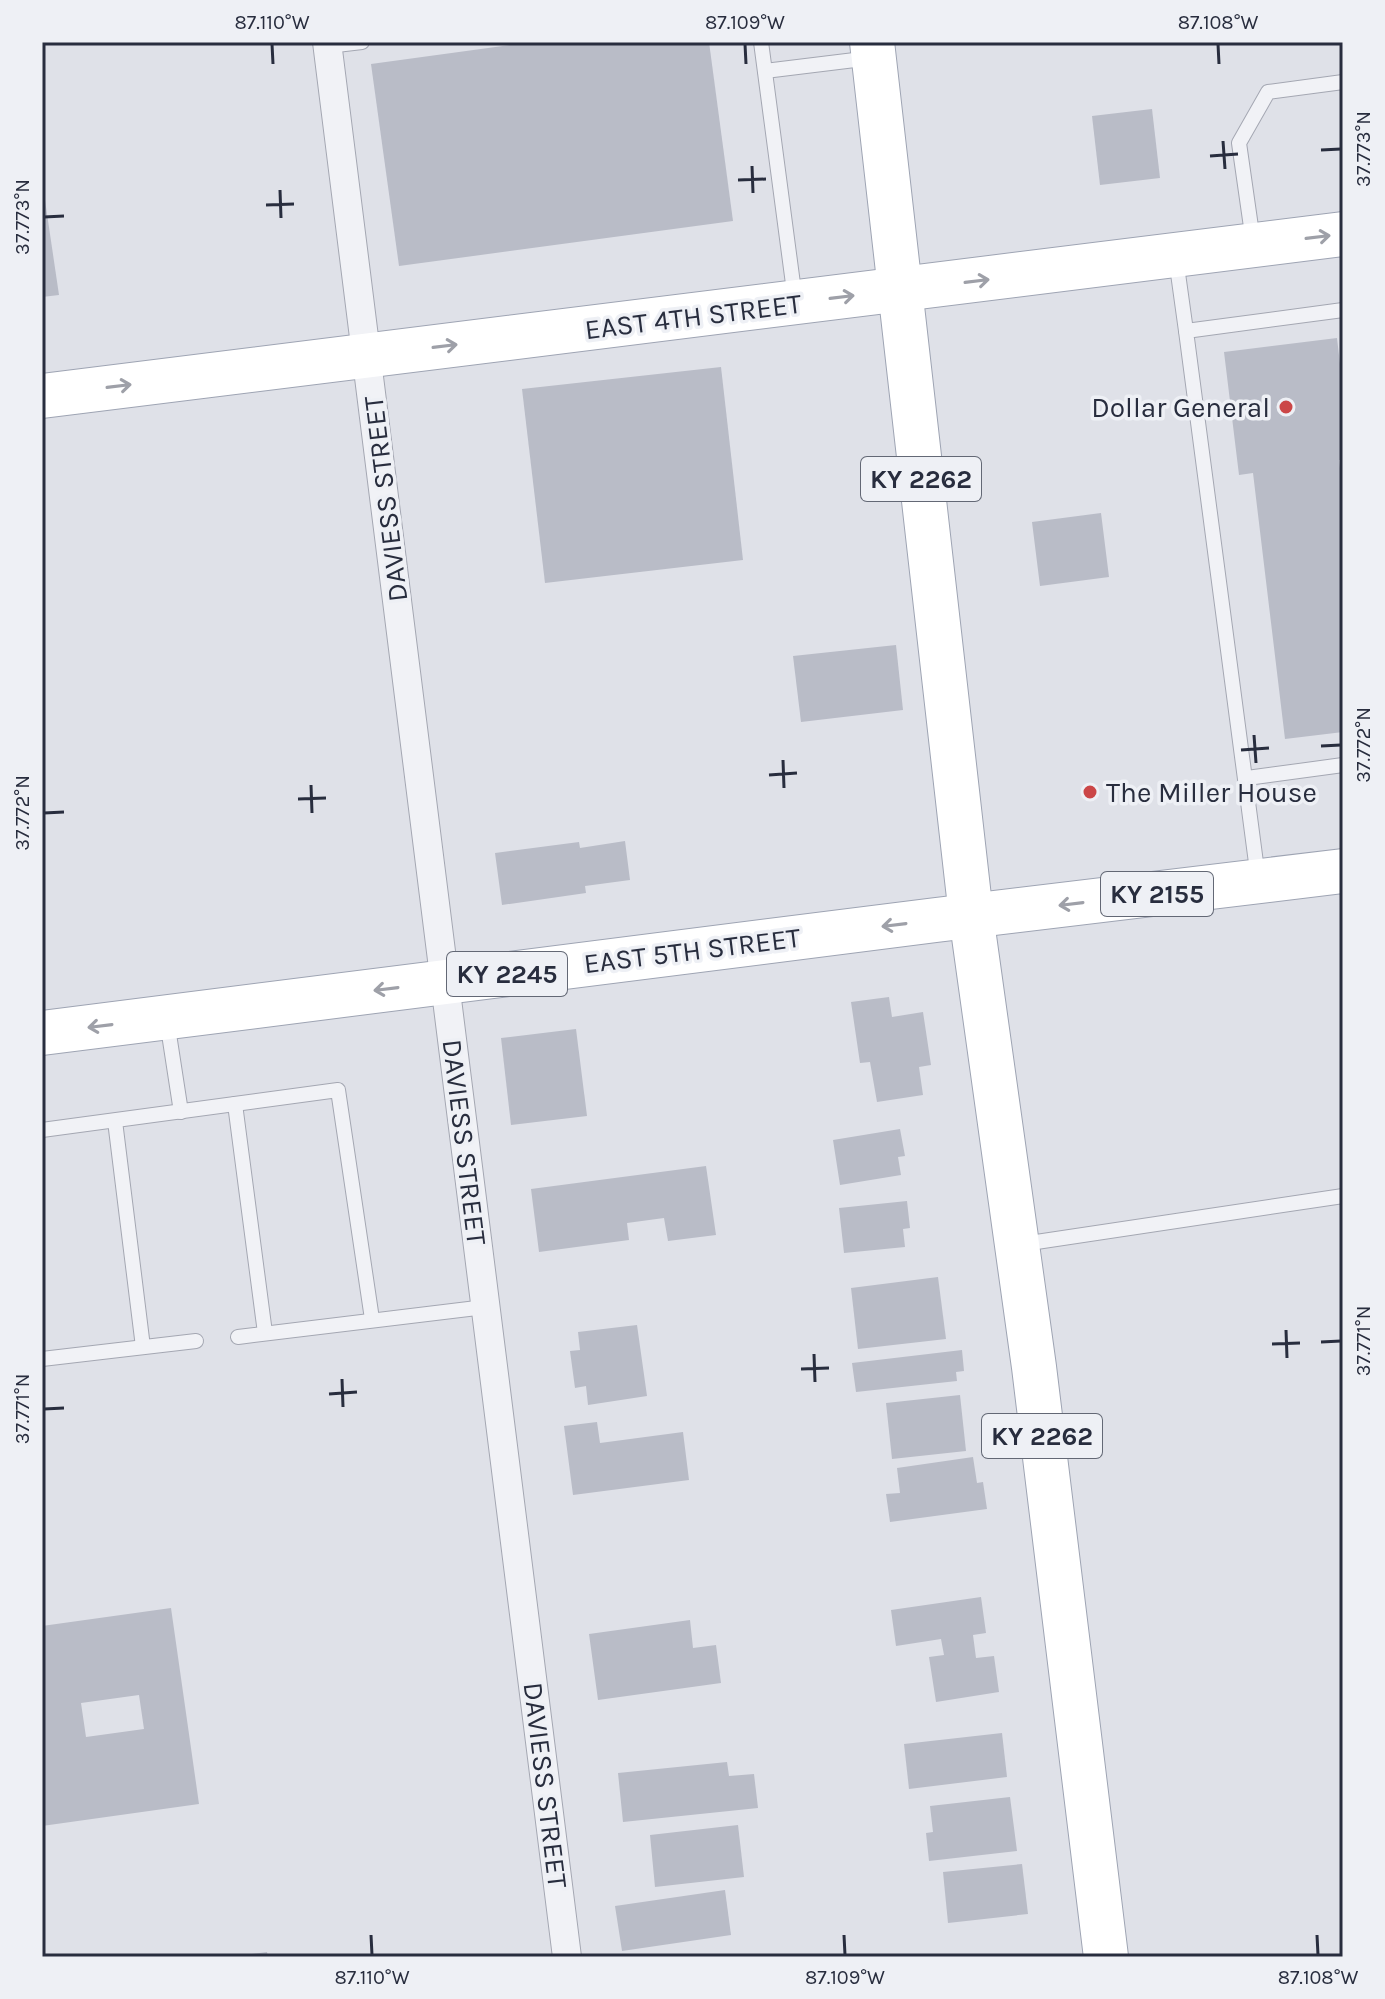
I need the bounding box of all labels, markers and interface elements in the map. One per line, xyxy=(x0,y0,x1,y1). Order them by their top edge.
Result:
text: 87.110°W xyxy=(234,11,310,34)
text: 87.109°W xyxy=(705,11,785,34)
text: 87.108°W xyxy=(1178,11,1258,34)
text: 37.773°N xyxy=(1352,111,1375,187)
text: 37.773°N xyxy=(11,179,34,255)
one-way arrow xyxy=(1304,230,1331,245)
one-way arrow xyxy=(963,273,990,288)
street label: EAST 4TH STREET xyxy=(583,287,803,346)
one-way arrow xyxy=(828,290,855,305)
one-way arrow xyxy=(431,339,458,354)
one-way arrow xyxy=(106,378,132,393)
place label: Dollar General xyxy=(1091,391,1270,424)
street label: DAVIESS STREET xyxy=(356,394,414,604)
marker: Dollar General xyxy=(1277,398,1295,416)
road number: KY 2262 xyxy=(861,457,981,501)
text: 37.772°N xyxy=(1352,707,1375,783)
text: 37.772°N xyxy=(11,775,34,851)
place label: The Miller House xyxy=(1106,776,1317,809)
marker: The Miller House xyxy=(1081,783,1099,801)
road number: KY 2155 xyxy=(1101,872,1213,916)
one-way arrow xyxy=(1059,897,1084,912)
one-way arrow xyxy=(882,918,907,933)
street label: EAST 5TH STREET xyxy=(582,921,802,980)
road number: KY 2245 xyxy=(447,952,567,996)
one-way arrow xyxy=(374,982,399,997)
one-way arrow xyxy=(87,1018,114,1033)
street label: DAVIESS STREET xyxy=(436,1037,494,1247)
text: 37.771°N xyxy=(1352,1306,1375,1376)
text: 37.771°N xyxy=(11,1374,34,1444)
road number: KY 2262 xyxy=(982,1414,1102,1458)
street label: DAVIESS STREET xyxy=(517,1680,575,1890)
text: 87.110°W xyxy=(334,1966,410,1989)
text: 87.109°W xyxy=(805,1966,885,1989)
text: 87.108°W xyxy=(1278,1966,1358,1989)

